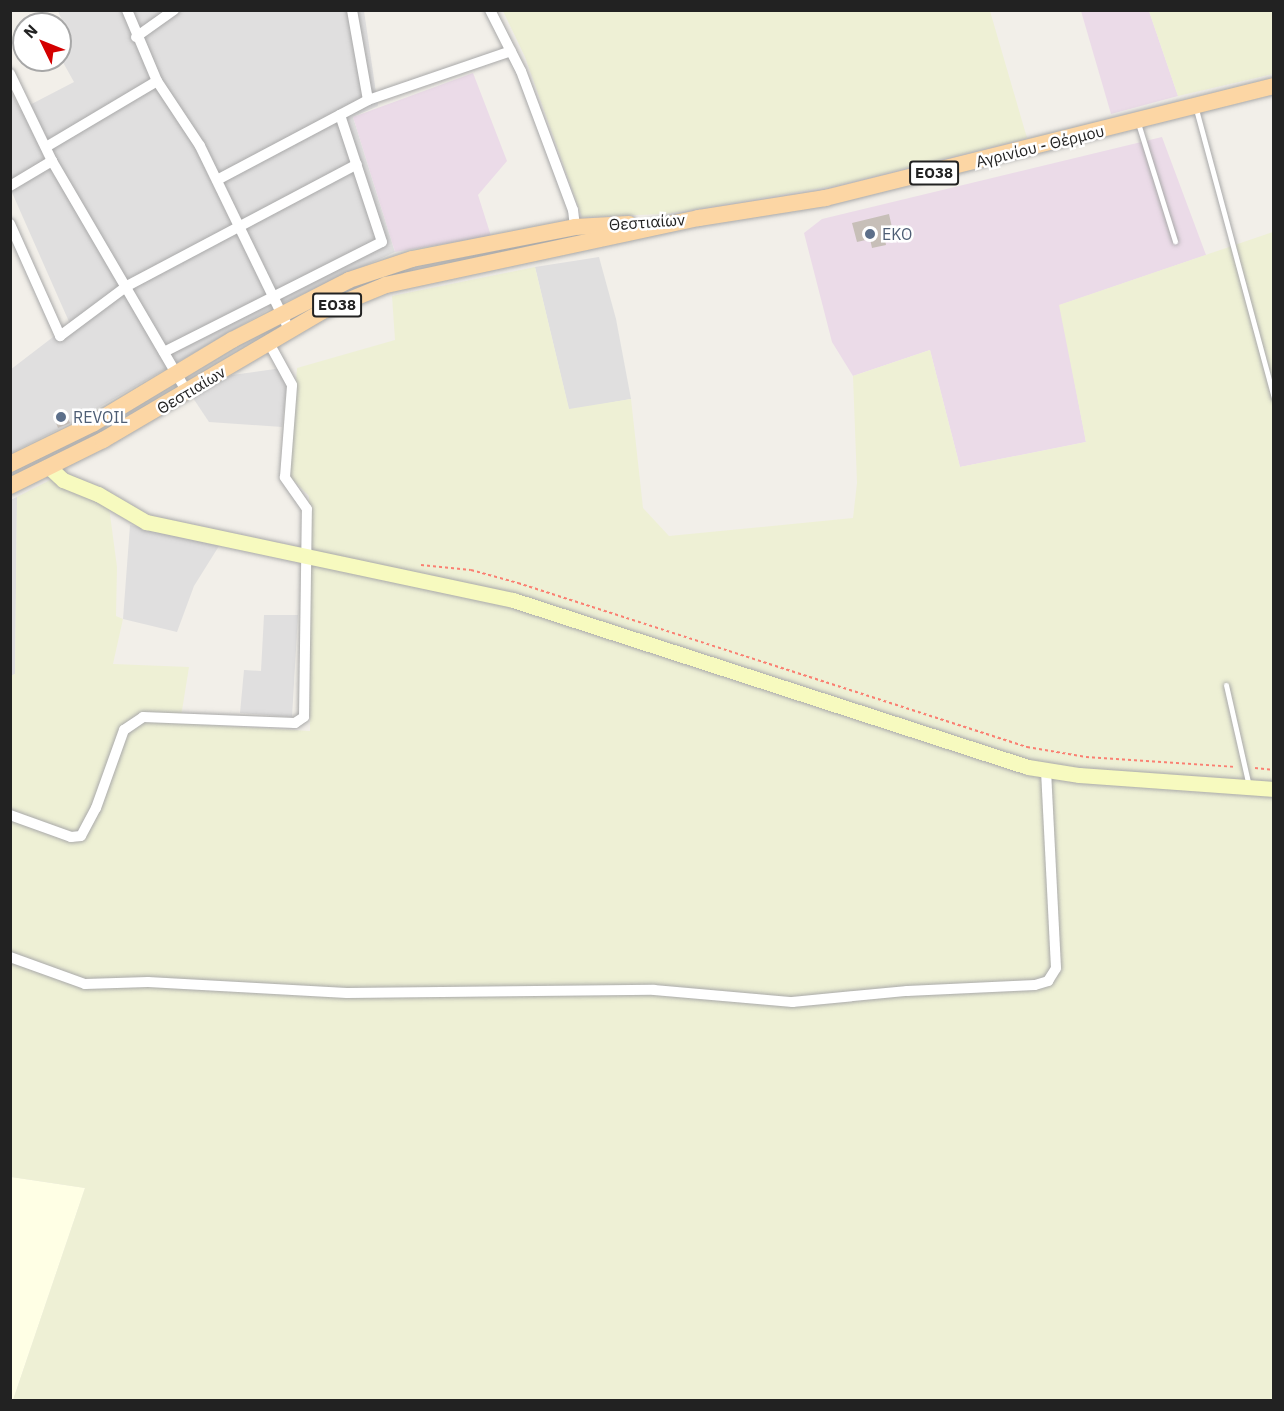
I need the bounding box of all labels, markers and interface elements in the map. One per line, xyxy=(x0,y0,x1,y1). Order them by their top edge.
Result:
north arrow xyxy=(12,12,72,72)
text: N xyxy=(19,20,42,42)
street label: Αγρινίου - Θέρμου xyxy=(974,121,1106,171)
road number: ΕΟ38 xyxy=(908,161,960,185)
street label: Θεστιαίων xyxy=(608,210,686,234)
place label: EKO xyxy=(882,224,912,244)
marker: EKO xyxy=(863,227,877,241)
road number: ΕΟ38 xyxy=(312,293,362,317)
street label: Θεστιαίων xyxy=(153,362,229,418)
place label: REVOIL xyxy=(73,407,128,427)
marker: REVOIL xyxy=(54,410,68,424)

